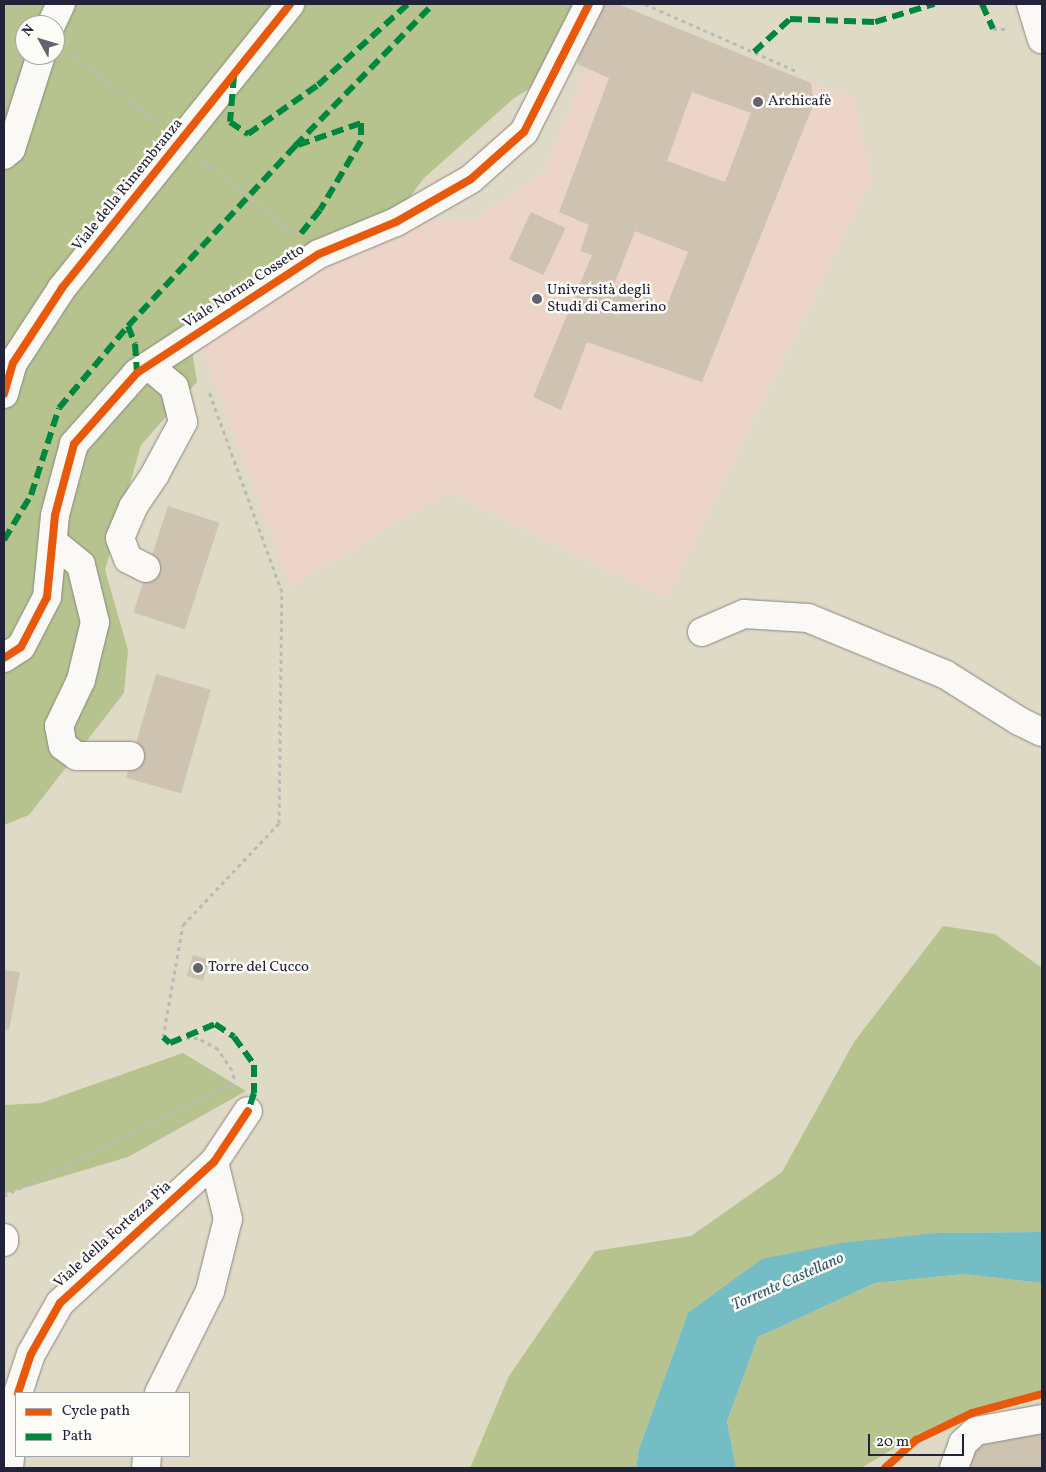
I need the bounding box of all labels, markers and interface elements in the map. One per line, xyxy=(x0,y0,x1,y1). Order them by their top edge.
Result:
north arrow xyxy=(15,15,65,65)
text: N xyxy=(18,21,39,41)
place label: Archicafè xyxy=(768,93,831,111)
marker: Archicafè xyxy=(752,96,764,108)
street label: Viale della Rimembranza xyxy=(69,115,187,255)
street label: Viale Norma Cossetto xyxy=(180,241,308,333)
place label: Università degli Studi di Camerino xyxy=(547,281,666,316)
marker: Università degli Studi di Camerino xyxy=(531,293,543,305)
place label: Torre del Cucco xyxy=(208,959,309,977)
marker: Torre del Cucco xyxy=(192,962,204,974)
street label: Viale della Fortezza Pia xyxy=(51,1178,175,1292)
water label: Torrente Castellano xyxy=(729,1249,847,1315)
legend xyxy=(15,1392,190,1457)
text: Cycle path xyxy=(62,1401,130,1422)
scale bar xyxy=(871,1424,967,1456)
text: Path xyxy=(62,1426,92,1447)
text: 20 m xyxy=(876,1432,909,1453)

